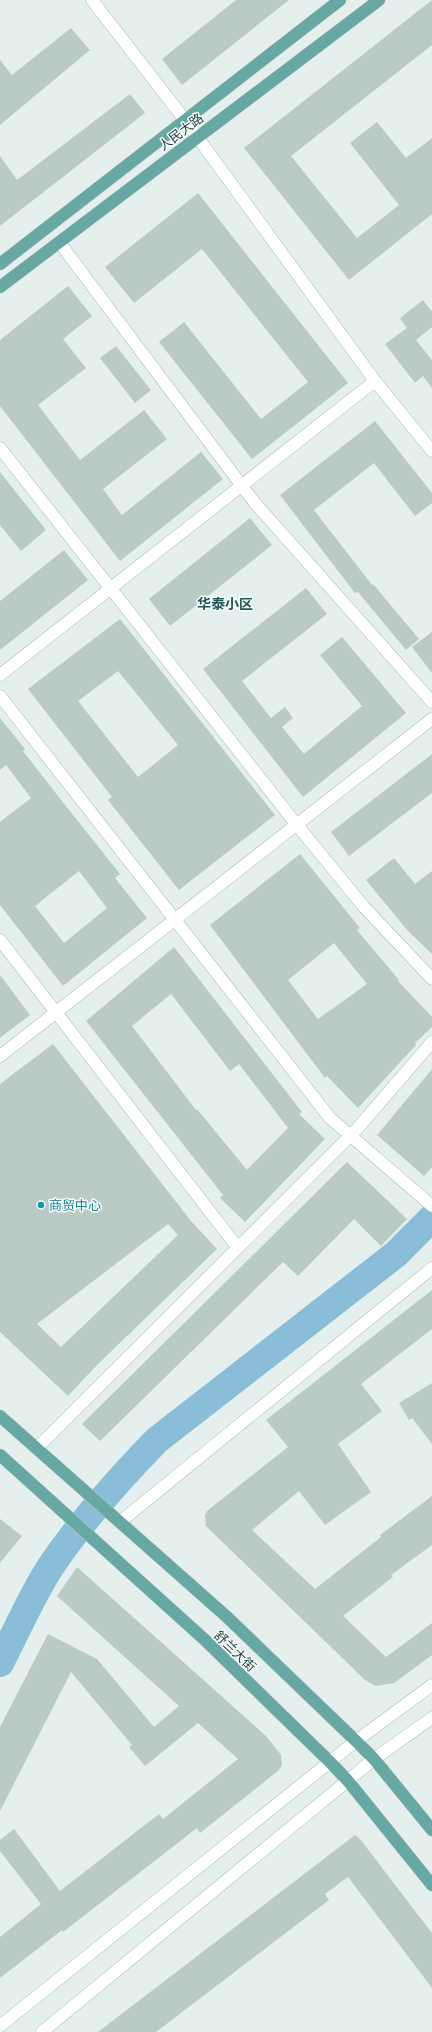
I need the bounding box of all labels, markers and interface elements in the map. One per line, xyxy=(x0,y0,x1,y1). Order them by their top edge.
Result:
street label: 人民大路 xyxy=(156,110,206,154)
district label: 华泰小区 xyxy=(197,596,253,612)
place label: 商贸中心 xyxy=(49,1198,101,1213)
marker: 商贸中心 xyxy=(36,1200,46,1210)
street label: 舒兰大街 xyxy=(211,1628,259,1674)

